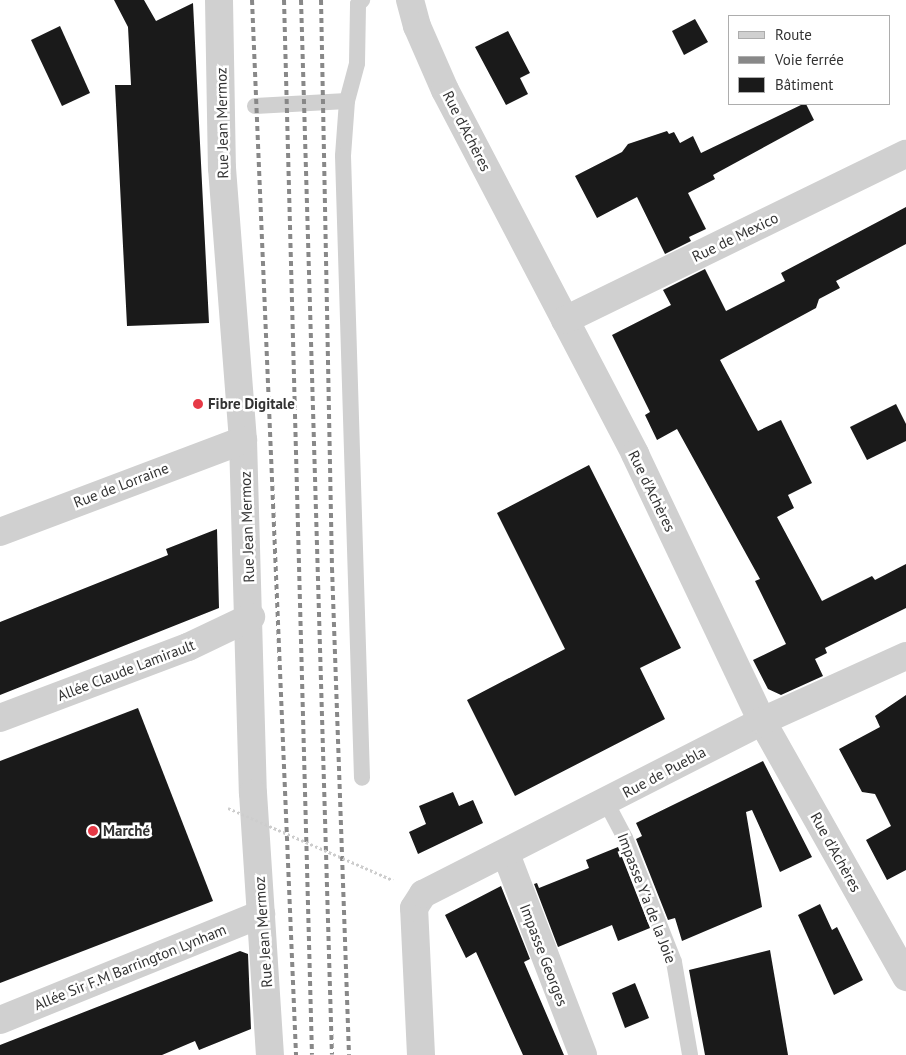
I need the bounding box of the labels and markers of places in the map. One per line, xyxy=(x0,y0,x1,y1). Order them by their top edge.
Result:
place label: Fibre Digitale xyxy=(208,395,295,413)
marker: Fibre Digitale xyxy=(192,398,204,410)
place label: Marché xyxy=(103,822,150,840)
marker: Marché xyxy=(87,825,99,837)

